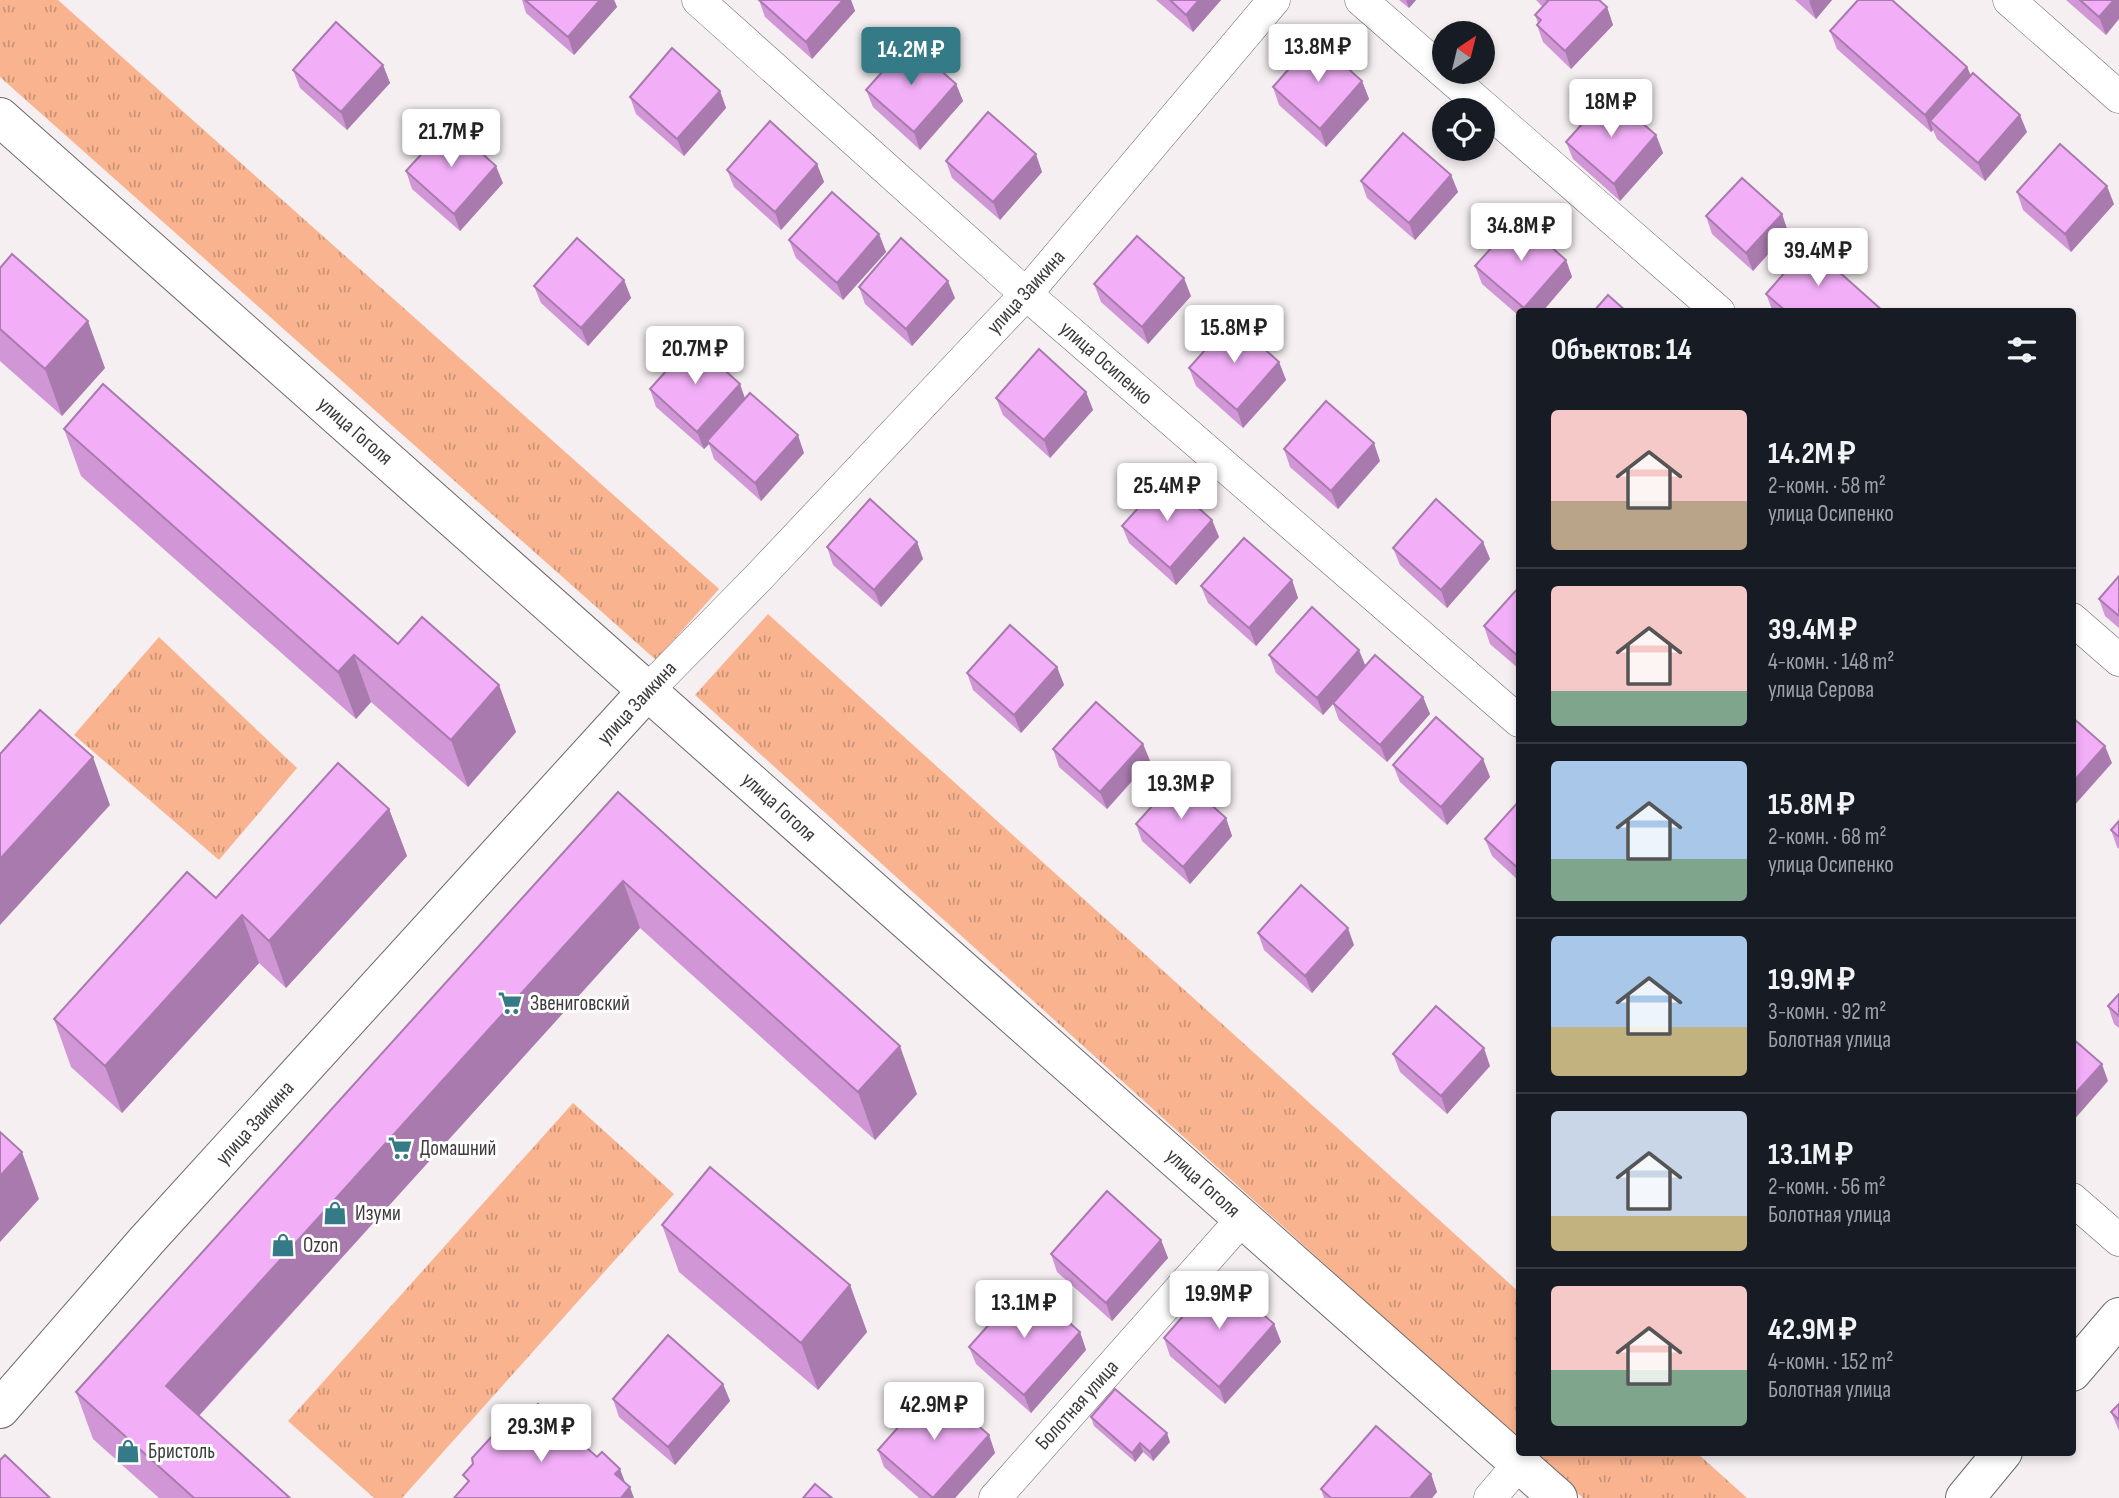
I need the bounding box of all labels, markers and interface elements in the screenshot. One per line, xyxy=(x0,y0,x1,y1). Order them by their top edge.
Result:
north arrow xyxy=(1432,21,1494,84)
map controls xyxy=(1432,21,1495,161)
pin: 13.8M ₽ xyxy=(1253,24,1383,84)
pin: 14.2M ₽ xyxy=(846,28,976,87)
text: 13.8M ₽ xyxy=(1285,33,1351,61)
text: 14.2M ₽ xyxy=(877,36,945,64)
pin: 18M ₽ xyxy=(1562,80,1660,139)
text: 18M ₽ xyxy=(1585,88,1637,116)
button: locate xyxy=(1432,98,1495,161)
pin: 21.7M ₽ xyxy=(386,110,516,169)
text: 21.7M ₽ xyxy=(418,118,484,146)
pin: 34.8M ₽ xyxy=(1456,204,1586,263)
text: 34.8M ₽ xyxy=(1487,212,1555,240)
pin: 39.4M ₽ xyxy=(1753,229,1883,288)
text: 39.4M ₽ xyxy=(1784,237,1852,265)
street label: улица Заикина xyxy=(982,245,1070,339)
pin: 15.8M ₽ xyxy=(1169,306,1299,365)
text: 15.8M ₽ xyxy=(1201,314,1267,342)
street label: улица Осипенко xyxy=(1054,316,1158,410)
pin: 20.7M ₽ xyxy=(630,326,760,386)
icon: filters xyxy=(2003,331,2041,369)
text: Объектов: 14 xyxy=(1551,332,1692,368)
text: 20.7M ₽ xyxy=(662,335,728,363)
street label: улица Гоголя xyxy=(312,391,398,471)
text: 14.2M ₽ xyxy=(1768,436,1856,472)
icon: home xyxy=(1607,438,1691,522)
pin: 25.4M ₽ xyxy=(1102,463,1232,523)
text: 25.4M ₽ xyxy=(1133,472,1201,500)
text: 2-комн. · 58 m² xyxy=(1768,472,1886,500)
text: улица Осипенко xyxy=(1768,500,1894,528)
text: 39.4M ₽ xyxy=(1768,612,1857,648)
icon: home xyxy=(1607,614,1691,698)
text: 4-комн. · 148 m² xyxy=(1768,648,1895,676)
street label: улица Заикина xyxy=(592,656,682,750)
text: улица Серова xyxy=(1768,676,1874,704)
pin: 19.3M ₽ xyxy=(1116,762,1246,821)
street label: улица Гоголя xyxy=(737,767,821,847)
text: 19.3M ₽ xyxy=(1148,770,1214,798)
text: 15.8M ₽ xyxy=(1768,787,1855,823)
icon: home xyxy=(1607,789,1691,873)
text: 2-комн. · 68 m² xyxy=(1768,823,1887,851)
text: улица Осипенко xyxy=(1768,851,1894,879)
text: 19.9M ₽ xyxy=(1768,962,1855,998)
icon: home xyxy=(1607,964,1691,1048)
supermarket icon: Звениговский xyxy=(496,989,524,1017)
place label: Звениговский xyxy=(530,991,630,1016)
text: 3-комн. · 92 m² xyxy=(1768,998,1886,1026)
text: Болотная улица xyxy=(1768,1026,1891,1054)
street label: улица Заикина xyxy=(211,1076,299,1170)
supermarket icon: Домашний xyxy=(386,1134,414,1162)
place label: Домашний xyxy=(420,1136,496,1161)
text: 13.1M ₽ xyxy=(1768,1137,1853,1173)
icon: home xyxy=(1607,1139,1691,1223)
street label: улица Гоголя xyxy=(1161,1143,1245,1223)
text: 2-комн. · 56 m² xyxy=(1768,1173,1886,1201)
shop icon: Изуми xyxy=(321,1199,349,1227)
place label: Изуми xyxy=(355,1201,401,1226)
text: Болотная улица xyxy=(1768,1201,1891,1229)
shop icon: Ozon xyxy=(269,1231,297,1259)
place label: Ozon xyxy=(303,1233,338,1258)
pin: 19.9M ₽ xyxy=(1154,1272,1284,1331)
pin: 13.1M ₽ xyxy=(959,1280,1089,1340)
text: 19.9M ₽ xyxy=(1186,1280,1252,1308)
text: 13.1M ₽ xyxy=(991,1289,1057,1317)
text: 42.9M ₽ xyxy=(1768,1312,1857,1348)
icon: home xyxy=(1607,1314,1691,1398)
text: 4-комн. · 152 m² xyxy=(1768,1348,1893,1376)
street label: Болотная улица xyxy=(1030,1355,1124,1455)
text: Болотная улица xyxy=(1768,1376,1891,1404)
pin: 42.9M ₽ xyxy=(869,1382,999,1442)
text: 42.9M ₽ xyxy=(900,1391,968,1419)
pin: 29.3M ₽ xyxy=(476,1404,606,1464)
text: 29.3M ₽ xyxy=(507,1413,575,1441)
shop icon: Бристоль xyxy=(114,1437,142,1465)
place label: Бристоль xyxy=(148,1439,215,1464)

